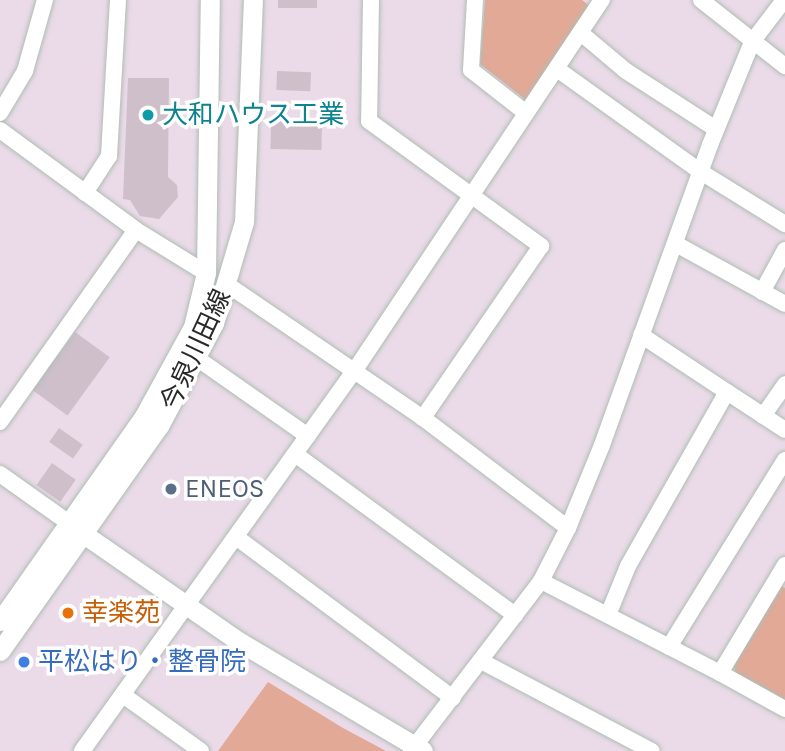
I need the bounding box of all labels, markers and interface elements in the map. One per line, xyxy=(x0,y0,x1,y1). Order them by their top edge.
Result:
place label: 大和ハウス工業 xyxy=(162,99,344,131)
marker: 大和ハウス工業 xyxy=(140,107,156,123)
street label: 今泉川田線 xyxy=(154,284,238,416)
place label: ENEOS xyxy=(185,473,265,505)
marker: ENEOS xyxy=(163,481,179,497)
place label: 幸楽苑 xyxy=(82,597,160,629)
marker: 幸楽苑 xyxy=(60,605,76,621)
place label: 平松はり・整骨院 xyxy=(38,646,246,678)
marker: 平松はり・整骨院 xyxy=(16,654,32,670)

